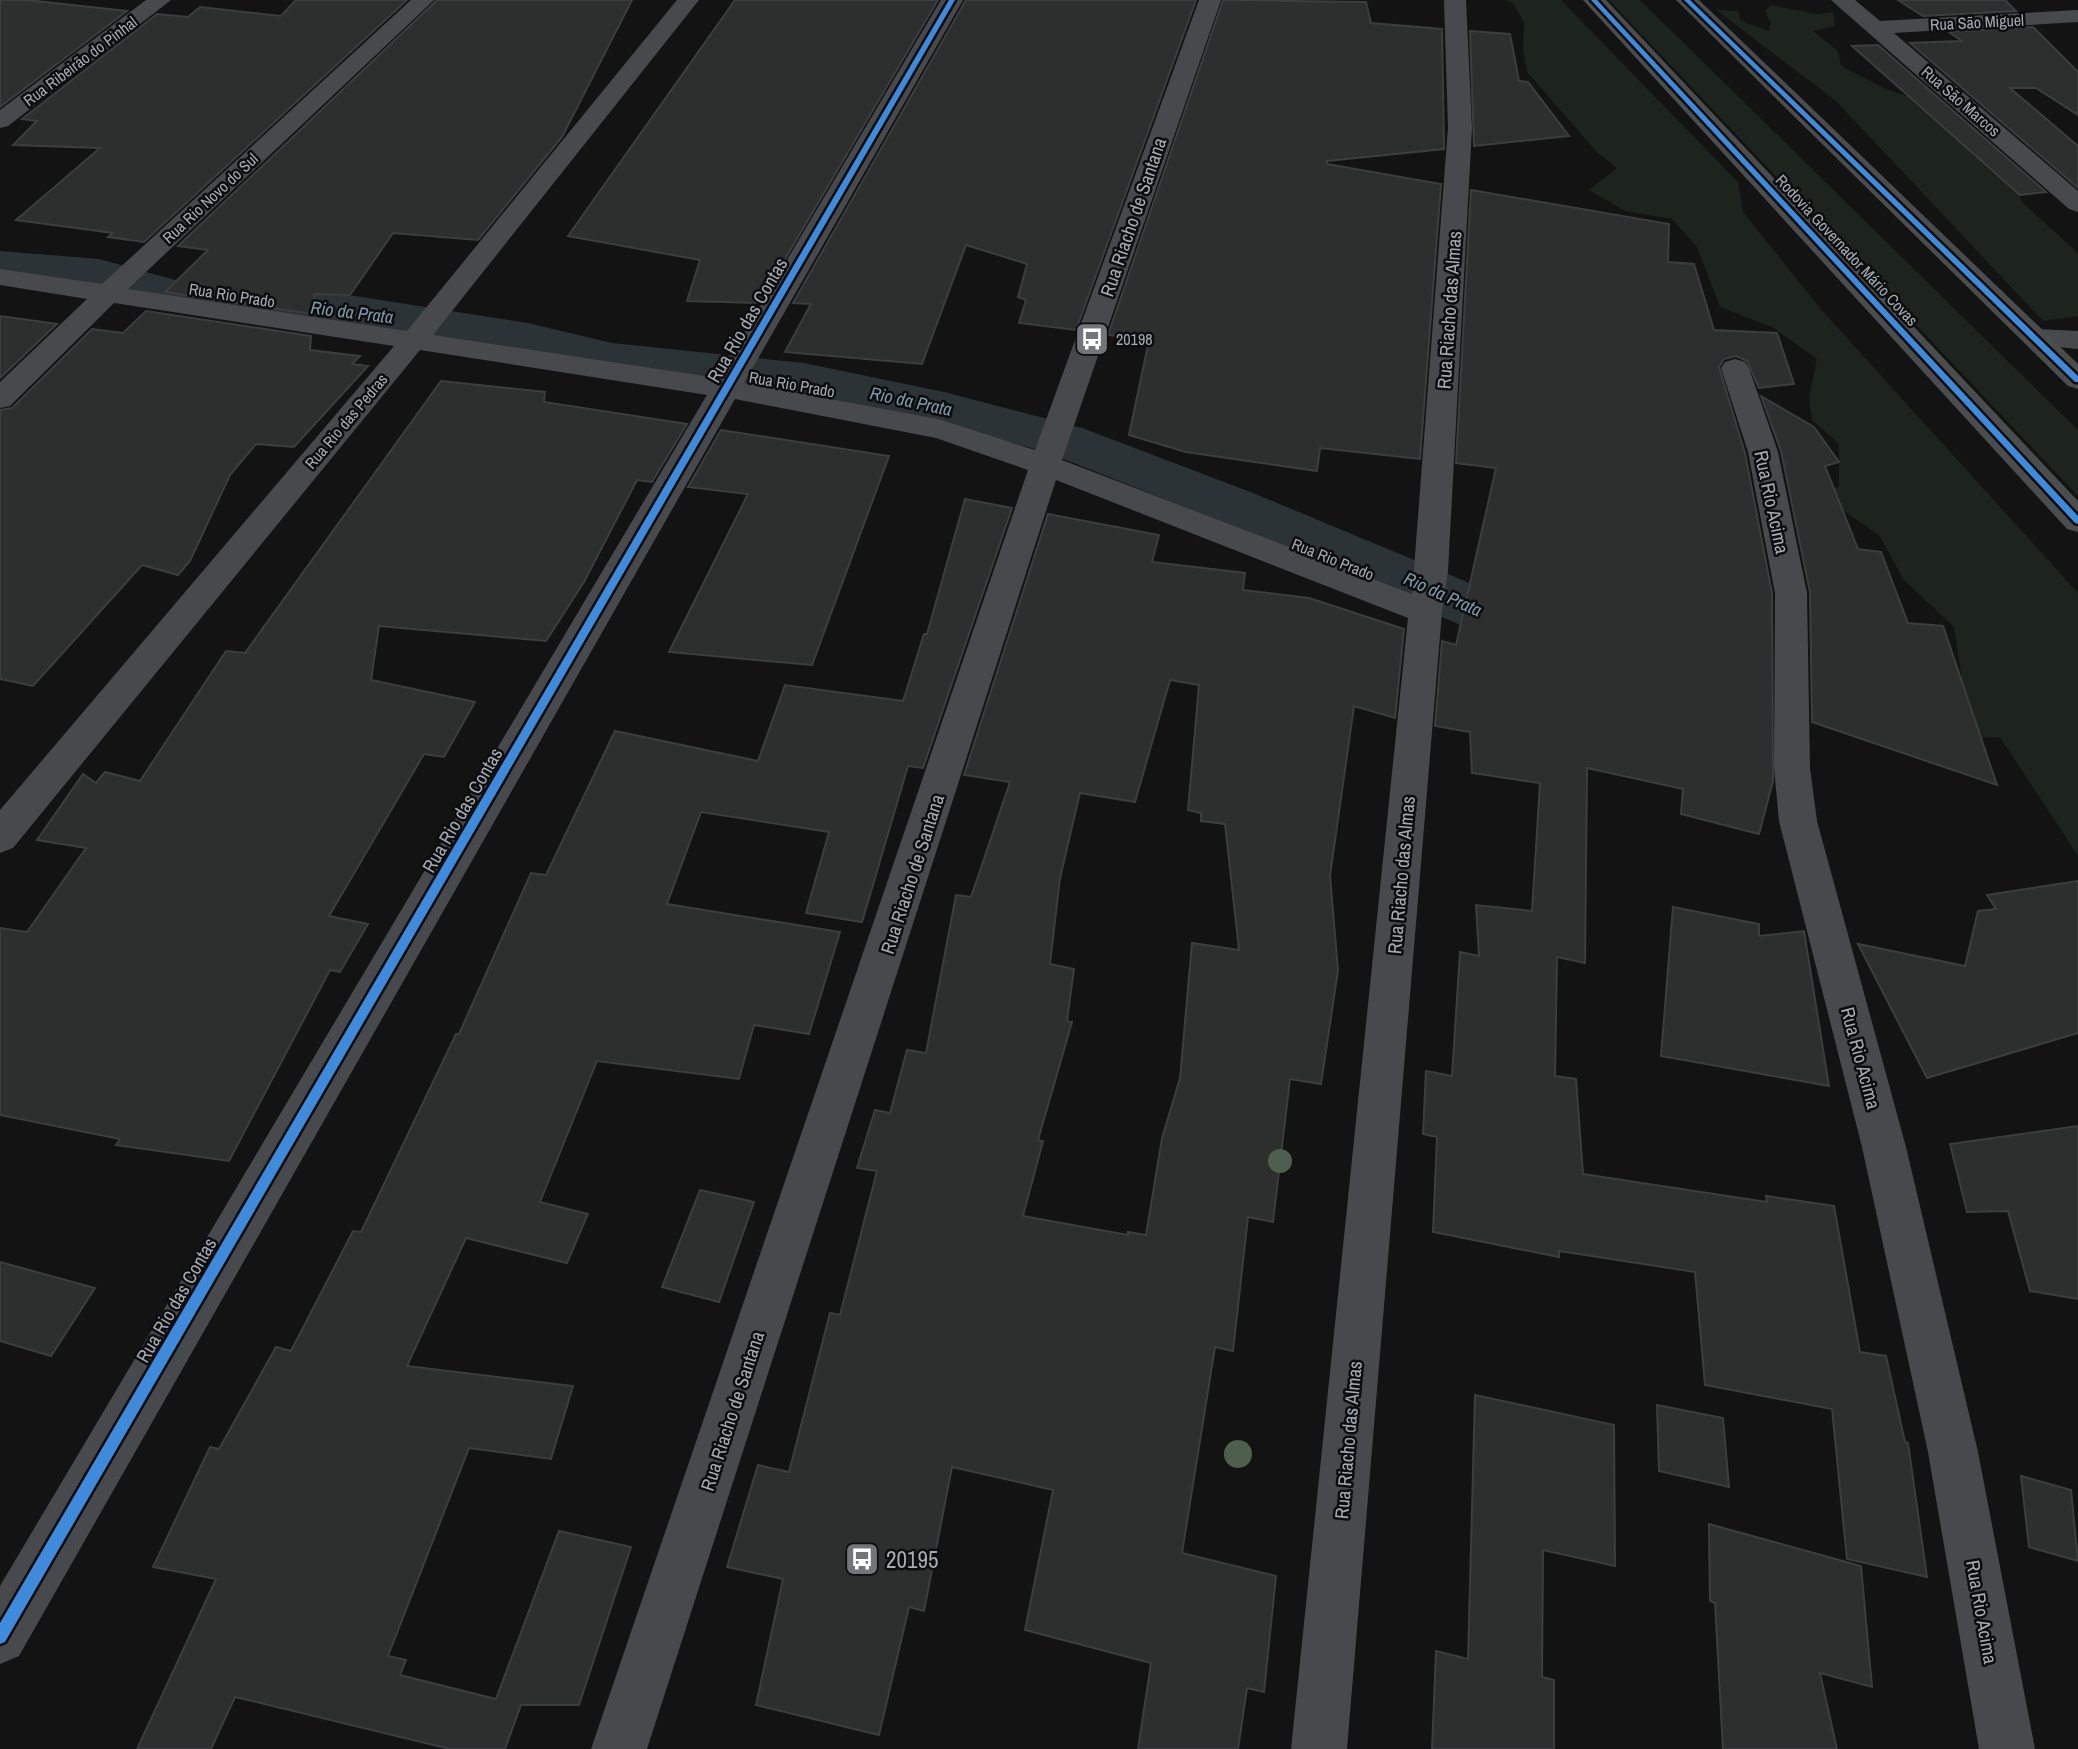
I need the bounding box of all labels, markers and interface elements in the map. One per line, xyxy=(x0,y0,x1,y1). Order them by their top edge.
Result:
street label: Rua São Miguel xyxy=(1929,9,2025,35)
street label: Rua Ribeirão do Pinhal xyxy=(19,11,141,111)
street label: Rua São Marcos xyxy=(1917,61,2005,141)
street label: Rua Riacho de Santana xyxy=(1094,134,1172,300)
street label: Rua Rio Novo do Sul xyxy=(157,148,263,248)
street label: Rodovia Governador Mário Covas xyxy=(1771,169,1923,331)
street label: Rua Riacho das Almas xyxy=(1431,230,1468,390)
street label: Rua Rio das Contas xyxy=(701,253,793,387)
street label: Rua Rio Prado xyxy=(187,277,277,313)
water label: Rio da Prata xyxy=(309,295,395,329)
bus stop icon: 20198 xyxy=(1073,320,1111,358)
place label: 20198 xyxy=(1116,328,1152,350)
street label: Rua Rio Prado xyxy=(747,366,837,402)
street label: Rua Rio das Pedras xyxy=(300,369,392,473)
water label: Rio da Prata xyxy=(868,380,954,422)
street label: Rua Rio Acima xyxy=(1748,448,1796,556)
street label: Rua Rio Prado xyxy=(1289,533,1377,585)
water label: Rio da Prata xyxy=(1400,566,1486,622)
street label: Rua Rio das Contas xyxy=(416,743,508,877)
street label: Rua Riacho de Santana xyxy=(874,791,950,957)
street label: Rua Riacho das Almas xyxy=(1381,795,1421,955)
street label: Rua Rio Acima xyxy=(1835,1004,1887,1112)
street label: Rua Rio das Contas xyxy=(130,1233,222,1367)
street label: Rua Riacho de Santana xyxy=(694,1328,770,1494)
street label: Rua Riacho das Almas xyxy=(1328,1360,1368,1520)
bus stop icon: 20195 xyxy=(843,1540,881,1578)
place label: 20195 xyxy=(886,1544,938,1575)
street label: Rua Rio Acima xyxy=(1960,1558,2004,1666)

